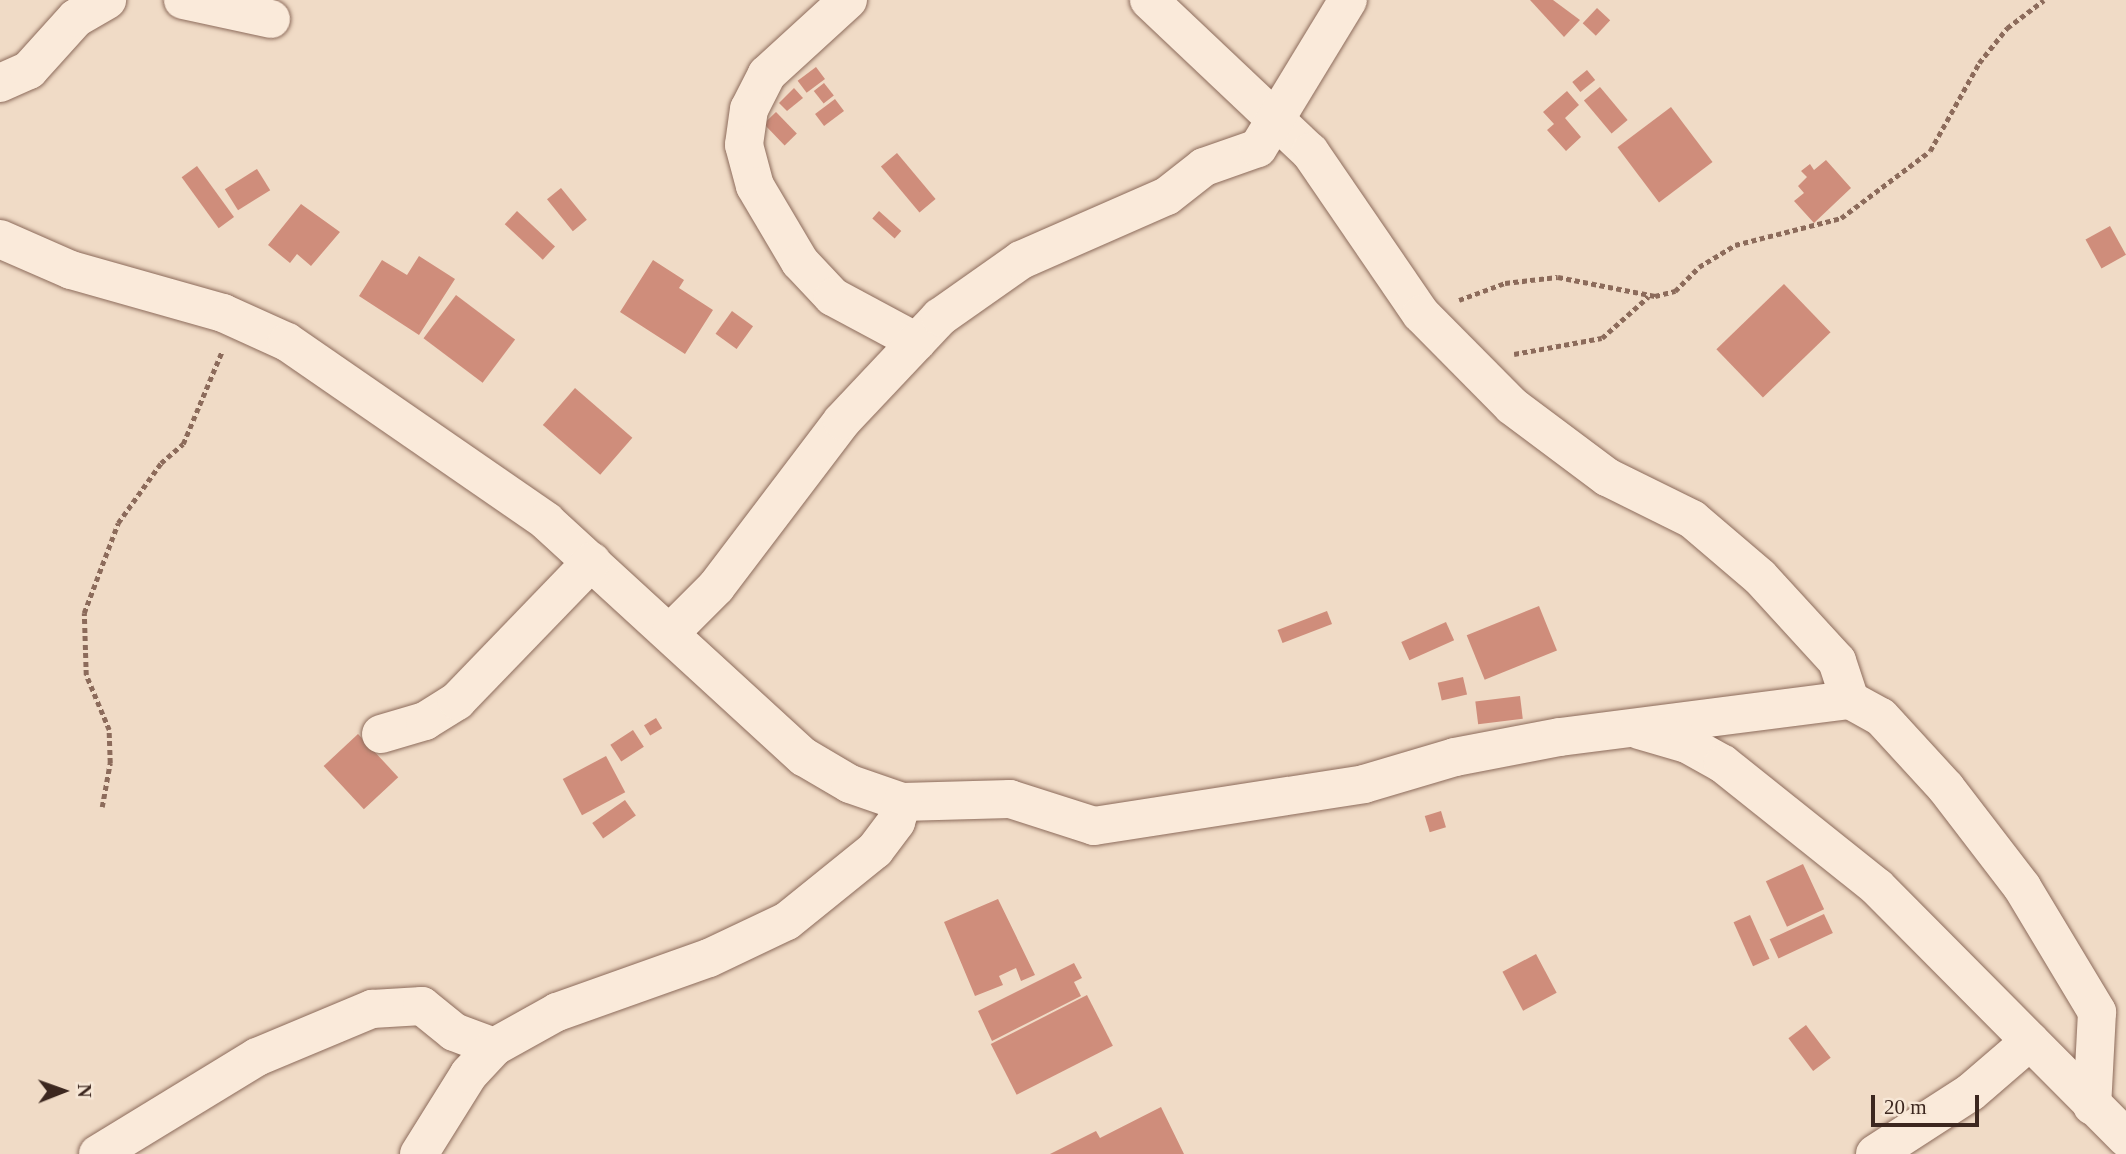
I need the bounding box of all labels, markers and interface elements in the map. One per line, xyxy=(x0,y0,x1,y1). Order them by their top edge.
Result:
north arrow xyxy=(28,1056,98,1126)
scale bar xyxy=(1874,1080,1982,1124)
text: N xyxy=(74,1084,95,1098)
text: 20 m xyxy=(1884,1095,1927,1119)

